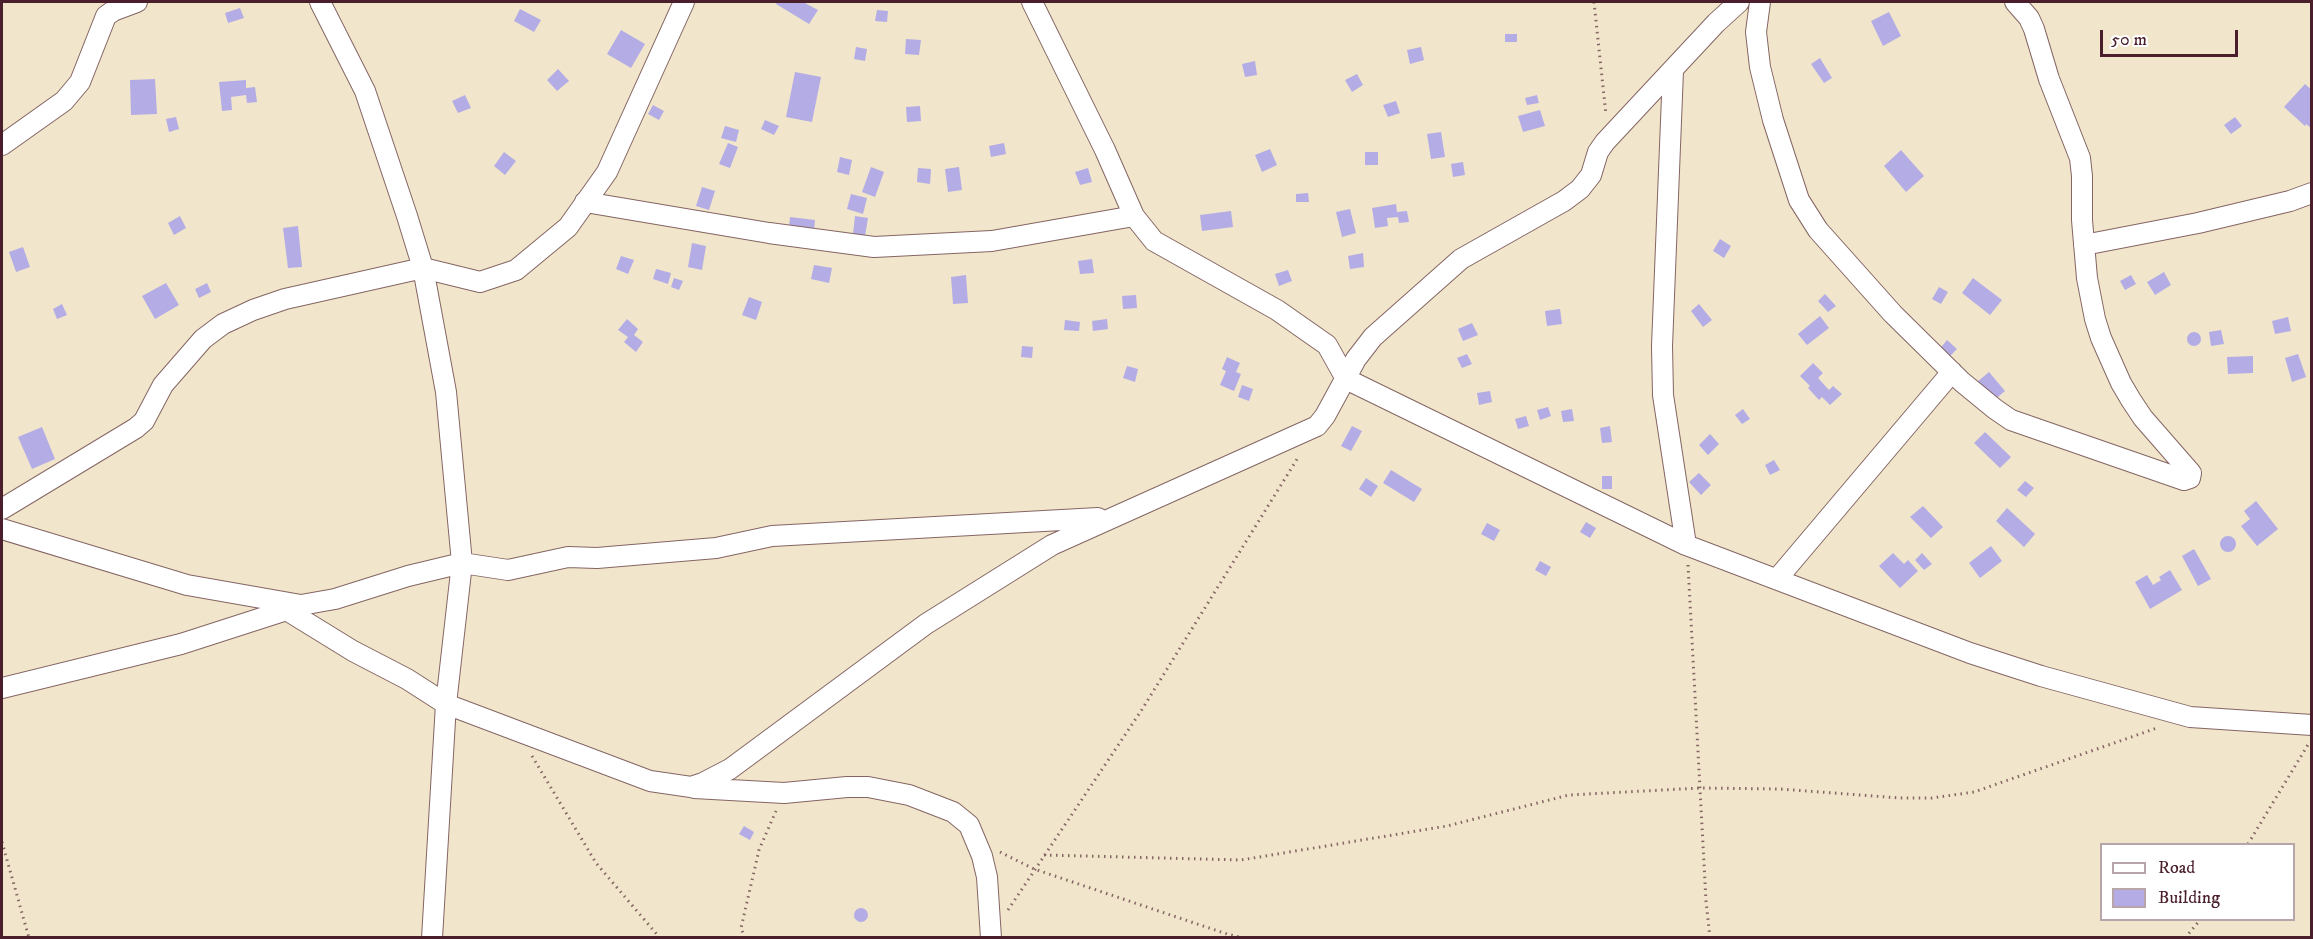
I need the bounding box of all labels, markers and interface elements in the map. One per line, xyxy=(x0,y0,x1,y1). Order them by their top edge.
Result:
scale bar xyxy=(2103,18,2241,56)
text: 50 m xyxy=(2111,29,2147,51)
legend xyxy=(2100,843,2295,921)
text: Road xyxy=(2158,857,2195,879)
text: Building xyxy=(2158,887,2220,909)

